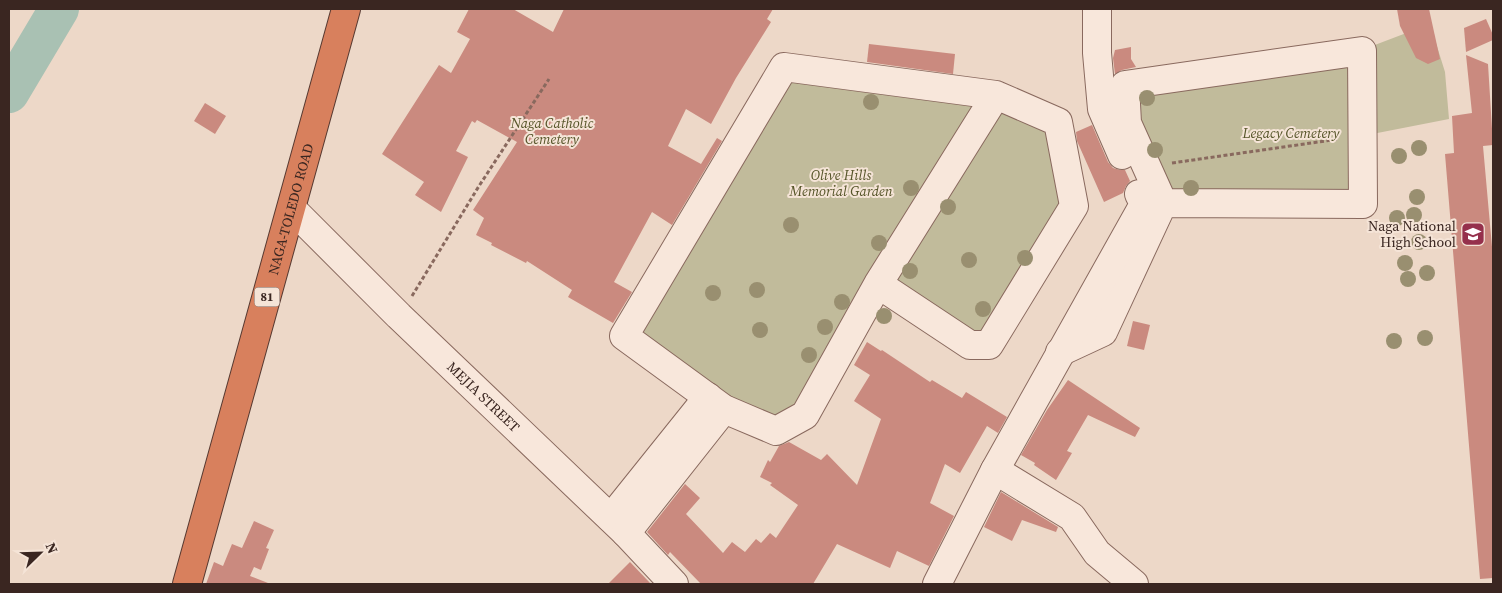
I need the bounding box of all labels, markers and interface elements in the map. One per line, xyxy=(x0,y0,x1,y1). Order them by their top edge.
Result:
park label: Naga Catholic Cemetery xyxy=(510,113,594,149)
park label: Legacy Cemetery xyxy=(1242,123,1340,143)
street label: NAGA-TOLEDO ROAD xyxy=(263,141,318,277)
park label: Olive Hills Memorial Garden xyxy=(788,165,893,201)
place label: Naga National High School xyxy=(1368,216,1456,252)
school or university icon: Naga National High School xyxy=(1460,221,1486,247)
road number: 81 xyxy=(254,288,280,306)
street label: MEJIA STREET xyxy=(442,357,525,437)
north arrow xyxy=(15,528,65,578)
text: N xyxy=(41,539,63,557)

